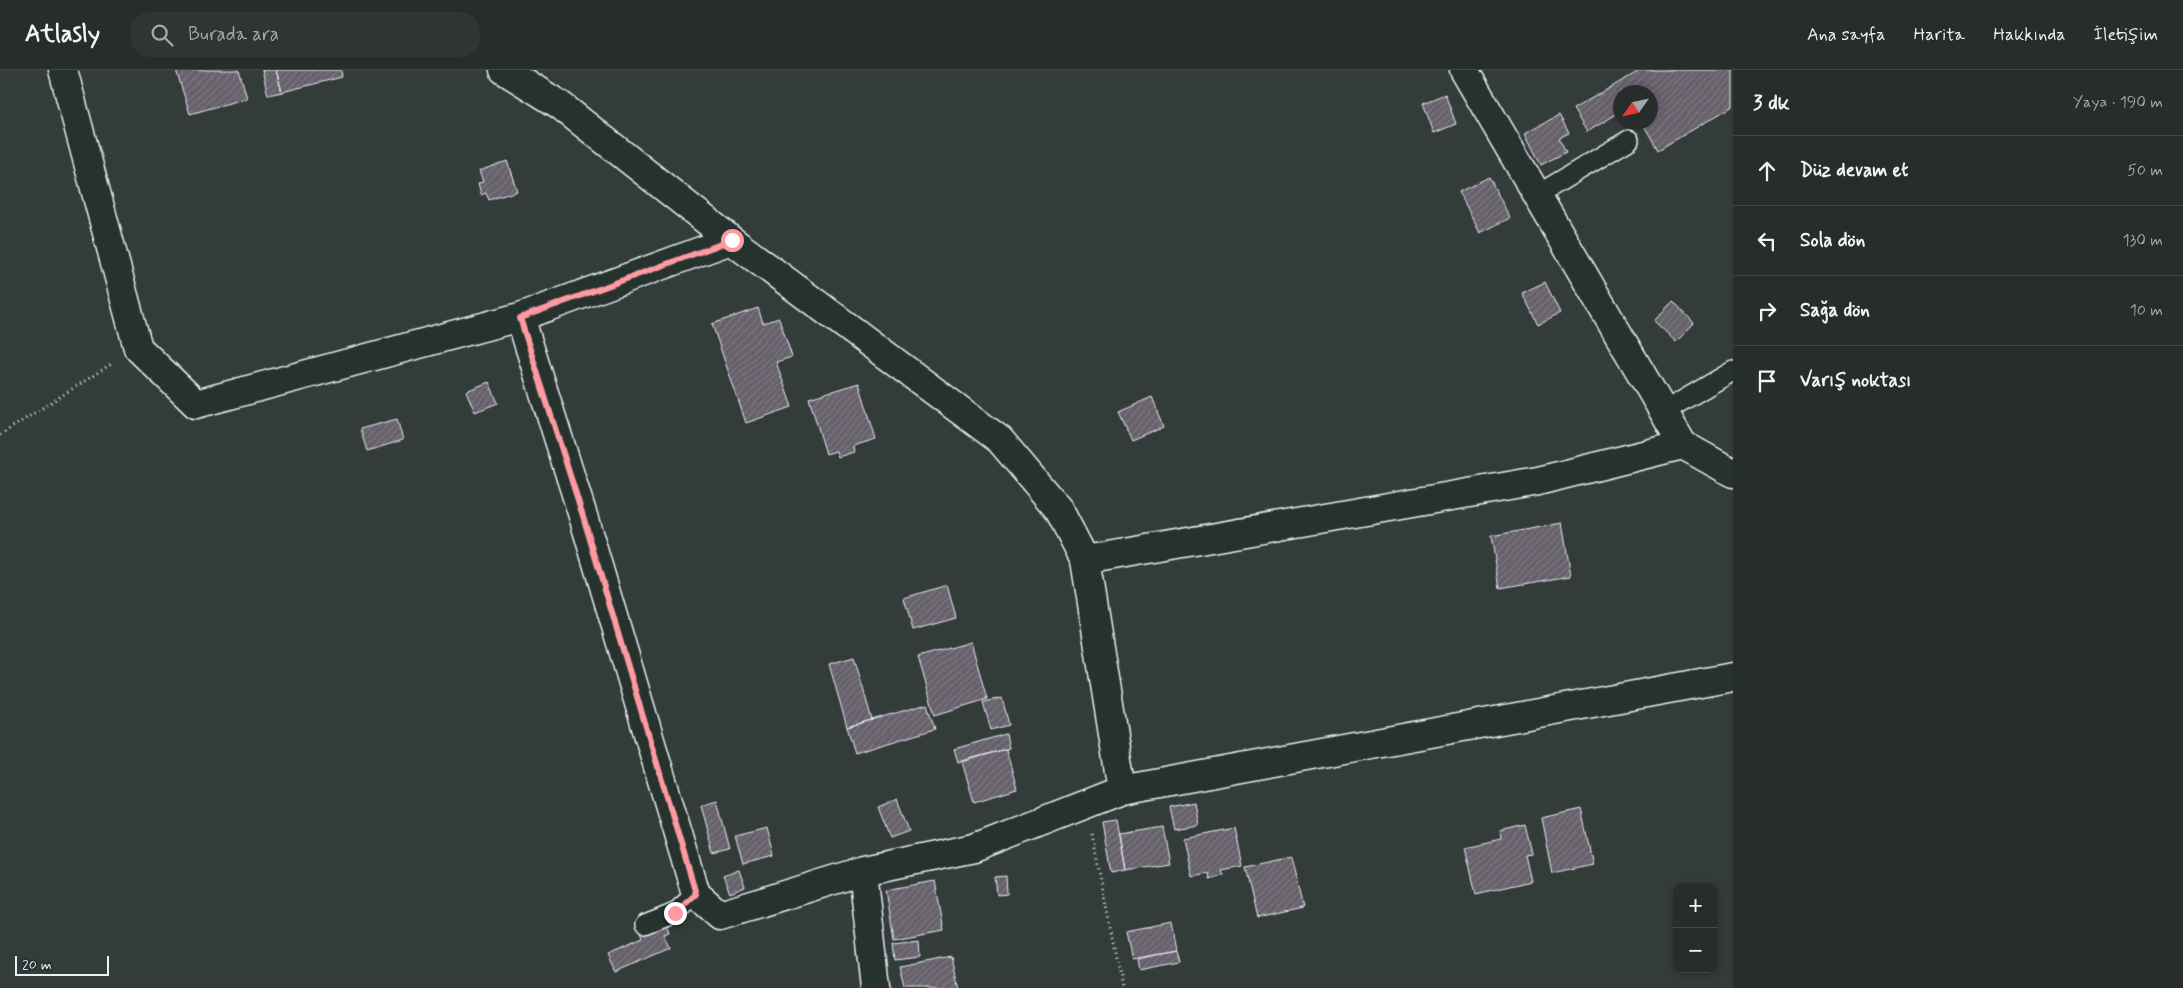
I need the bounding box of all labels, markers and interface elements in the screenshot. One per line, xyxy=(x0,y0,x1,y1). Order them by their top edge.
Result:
search box xyxy=(130,12,480,57)
text: Atlasly xyxy=(25,19,100,50)
icon: search xyxy=(148,21,176,49)
text: Burada ara xyxy=(188,22,279,47)
text: Ana sayfa xyxy=(1807,23,1886,47)
text: Harita xyxy=(1914,23,1965,47)
text: Hakkında xyxy=(1993,23,2066,47)
text: İletişim xyxy=(2094,23,2158,47)
north arrow xyxy=(1613,85,1658,130)
text: 3 dk xyxy=(1753,89,1790,117)
text: Yaya · 190 m xyxy=(2073,92,2163,113)
icon: ahead xyxy=(1753,157,1781,185)
text: Düz devam et xyxy=(1800,158,1908,183)
text: 50 m xyxy=(2127,160,2163,181)
icon: left xyxy=(1753,227,1781,255)
text: Sola dön xyxy=(1800,228,1865,253)
route start xyxy=(721,229,744,252)
text: 130 m xyxy=(2122,230,2163,251)
icon: right xyxy=(1753,297,1781,325)
text: Sağa dön xyxy=(1800,298,1870,323)
text: 10 m xyxy=(2130,300,2163,321)
icon: arrive xyxy=(1753,367,1781,395)
text: Varış noktası xyxy=(1800,368,1911,393)
map controls xyxy=(1673,883,1718,973)
button: + xyxy=(1673,883,1718,928)
route end xyxy=(664,902,687,925)
button: − xyxy=(1673,928,1718,973)
scale bar xyxy=(15,953,109,976)
text: 20 m xyxy=(22,956,52,974)

